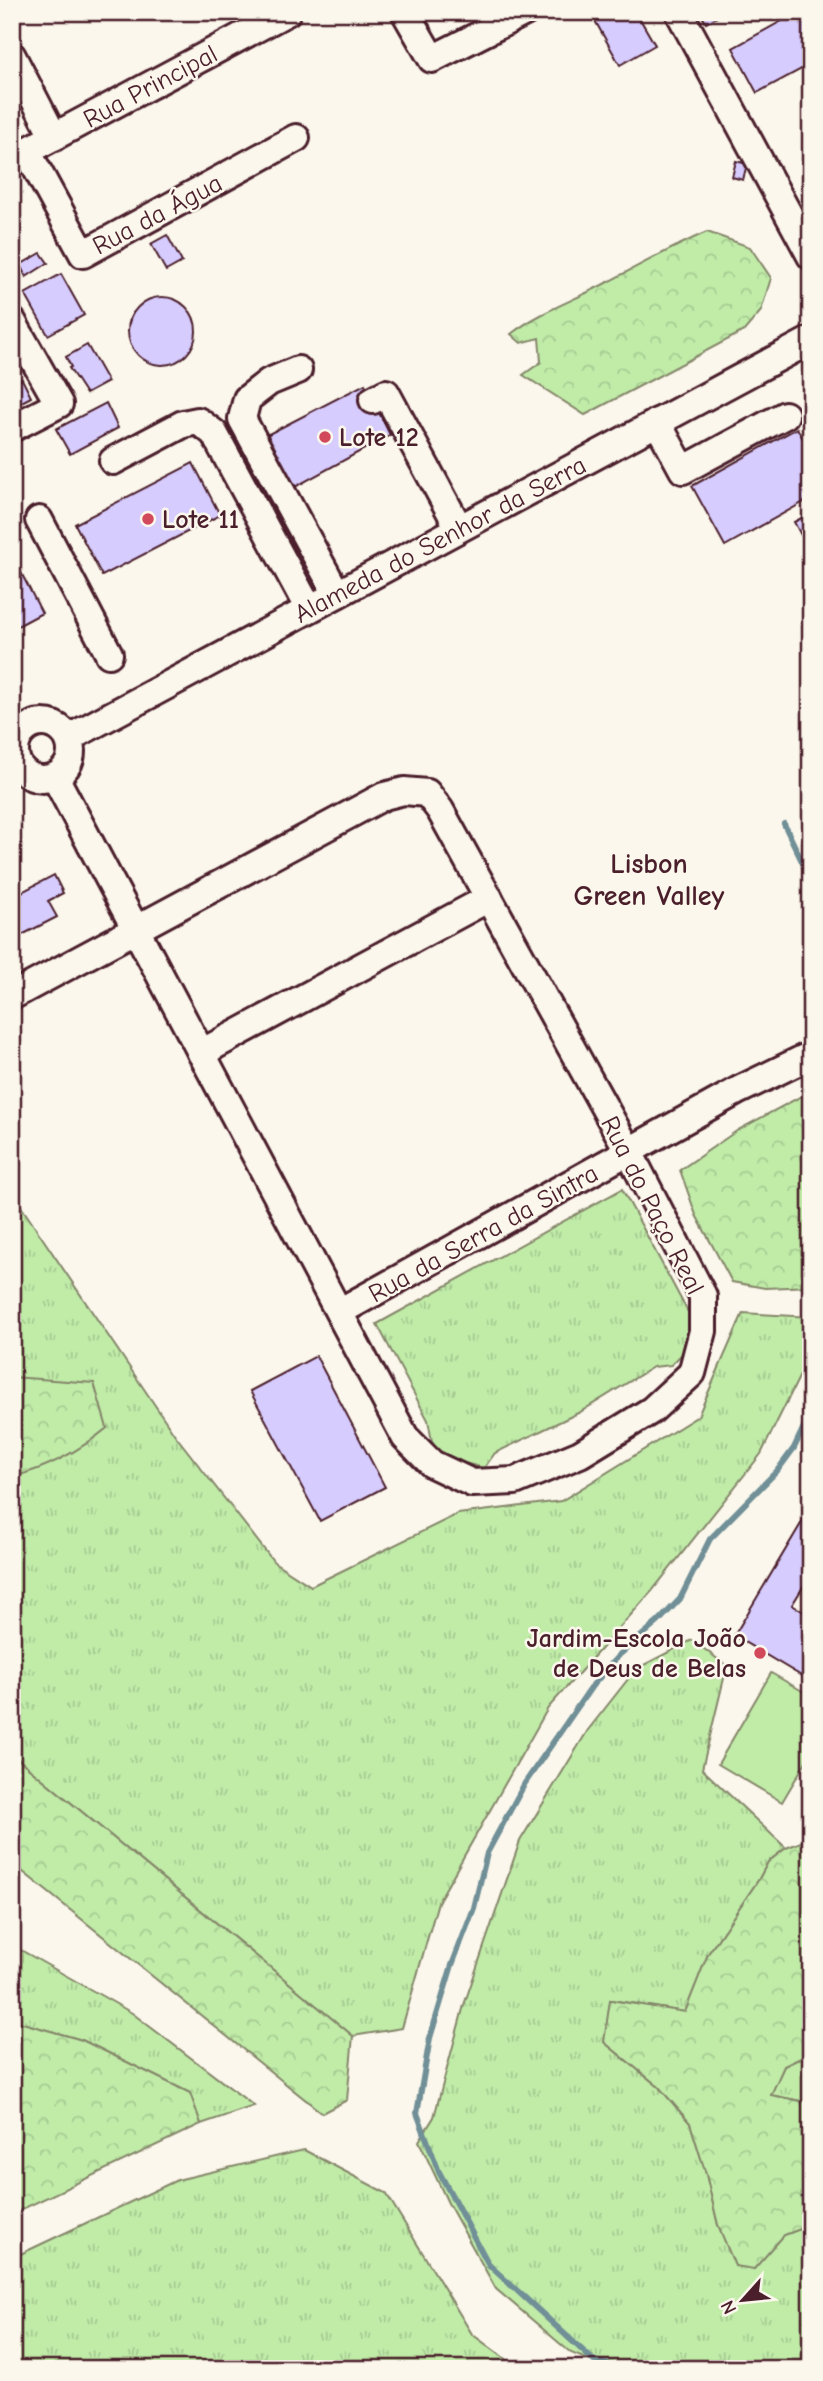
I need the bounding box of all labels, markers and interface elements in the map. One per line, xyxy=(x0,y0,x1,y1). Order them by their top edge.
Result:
street label: Rua Principal xyxy=(78,39,223,135)
street label: Rua da Água xyxy=(87,167,227,262)
place label: Lote 12 xyxy=(339,423,419,453)
marker: Lote 12 xyxy=(317,429,333,445)
street label: Alameda do Senhor da Serra xyxy=(289,450,591,630)
place label: Lote 11 xyxy=(162,505,239,535)
marker: Lote 11 xyxy=(140,511,156,527)
district label: Lisbon Green Valley xyxy=(574,848,725,912)
street label: Rua do Paço Real xyxy=(594,1111,710,1300)
street label: Rua da Serra da Sintra xyxy=(364,1158,603,1309)
place label: Jardim-Escola João de Deus de Belas xyxy=(527,1624,746,1684)
marker: Jardim-Escola João de Deus de Belas xyxy=(752,1645,768,1661)
north arrow xyxy=(708,2266,778,2336)
text: N xyxy=(716,2297,741,2318)

